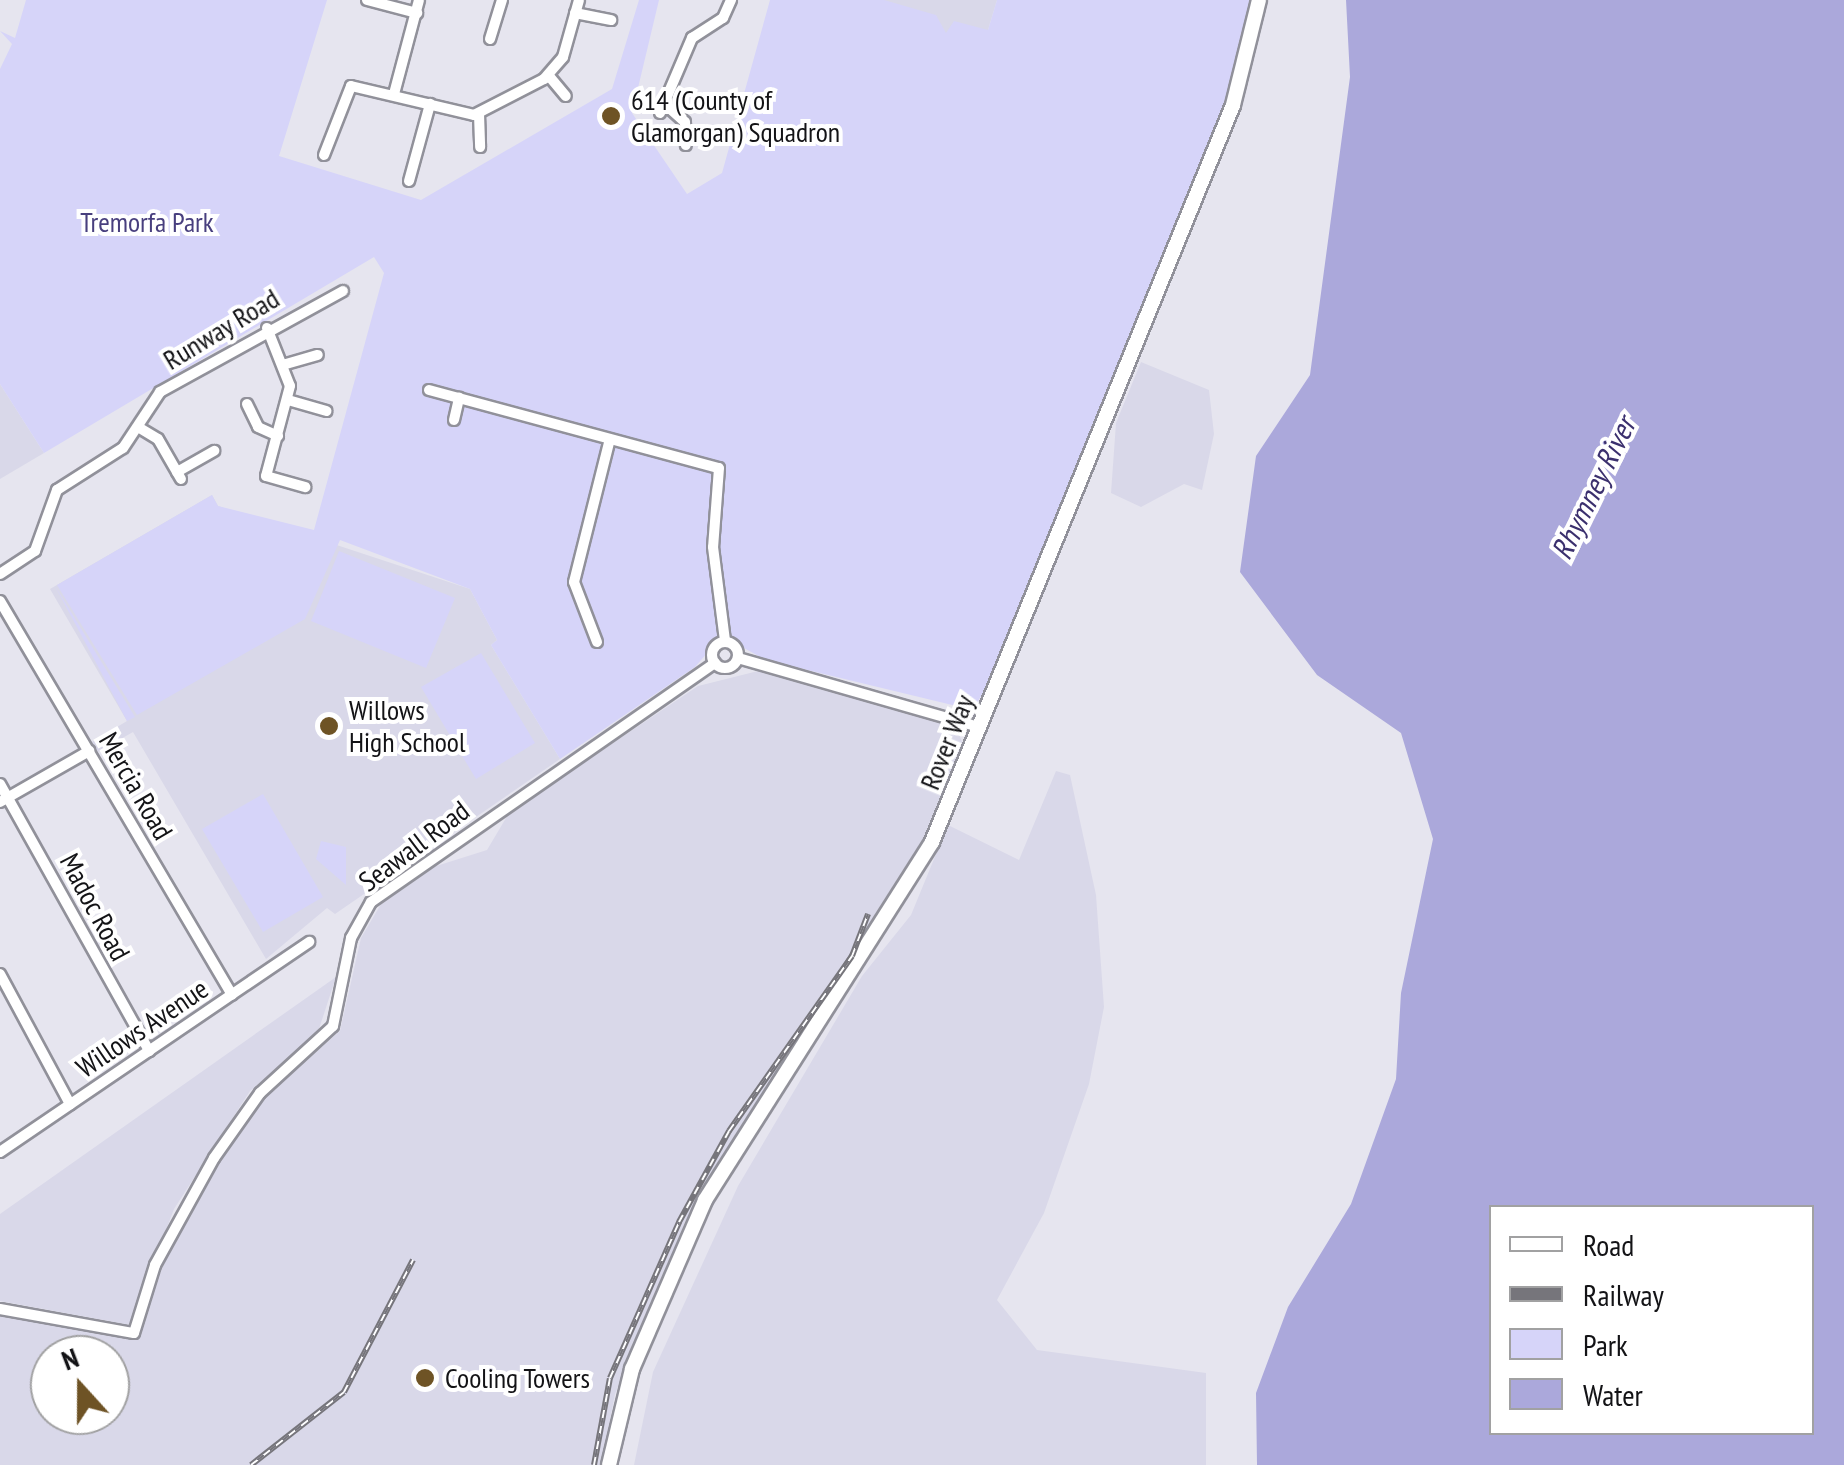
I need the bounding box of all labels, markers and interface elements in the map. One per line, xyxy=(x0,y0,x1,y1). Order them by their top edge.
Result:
place label: 614 (County of Glamorgan) Squadron xyxy=(631,83,840,149)
marker: 614 (County of Glamorgan) Squadron xyxy=(600,105,622,127)
park label: Tremorfa Park xyxy=(80,205,214,239)
street label: Runway Road xyxy=(157,281,285,377)
water label: Rhymney River xyxy=(1543,411,1643,565)
street label: Rover Way xyxy=(913,689,981,795)
place label: Willows High School xyxy=(349,693,465,759)
marker: Willows High School xyxy=(318,715,340,737)
street label: Mercia Road xyxy=(92,726,180,846)
street label: Seawall Road xyxy=(352,794,476,898)
street label: Madoc Road xyxy=(53,847,137,967)
street label: Willows Avenue xyxy=(69,971,215,1085)
legend xyxy=(1489,1205,1814,1435)
text: Road xyxy=(1583,1225,1634,1264)
text: Railway xyxy=(1583,1275,1664,1314)
text: Park xyxy=(1583,1325,1628,1364)
north arrow xyxy=(30,1335,130,1435)
text: N xyxy=(56,1338,83,1378)
place label: Cooling Towers xyxy=(445,1361,591,1395)
marker: Cooling Towers xyxy=(414,1367,436,1389)
text: Water xyxy=(1583,1375,1643,1414)

